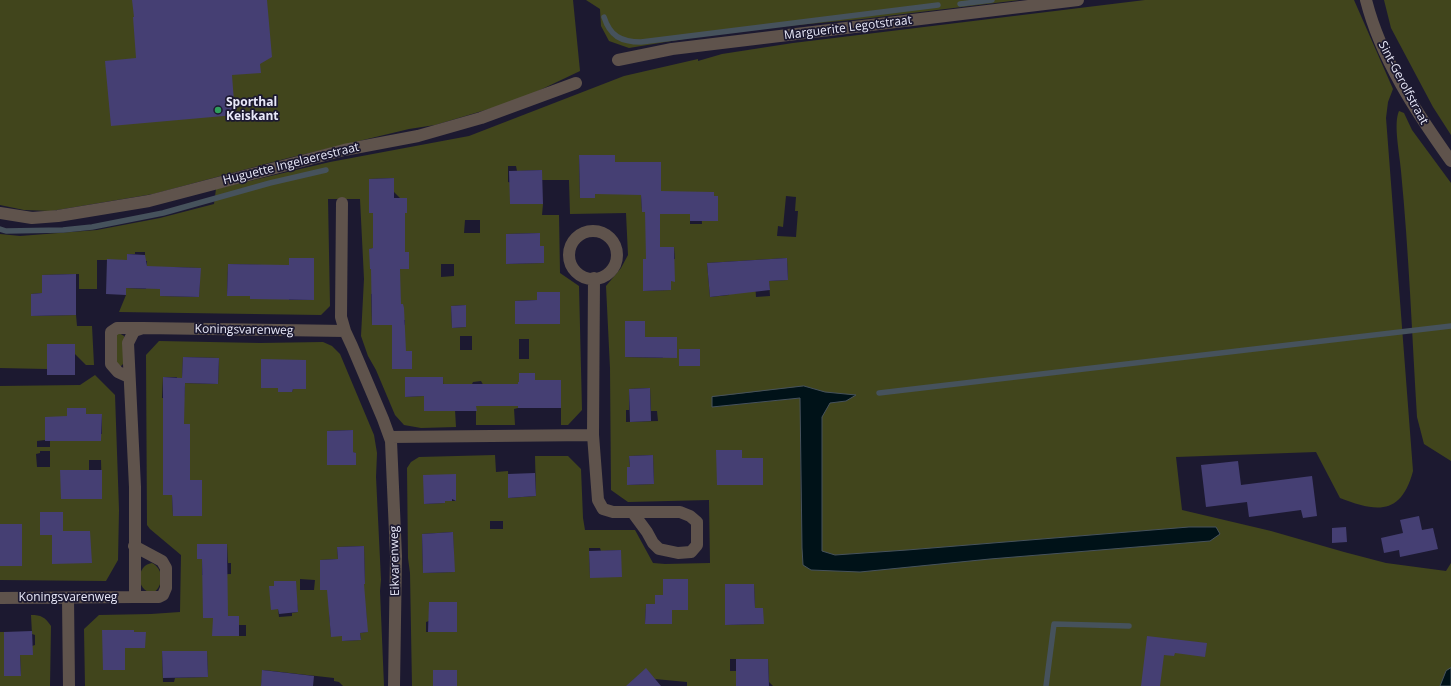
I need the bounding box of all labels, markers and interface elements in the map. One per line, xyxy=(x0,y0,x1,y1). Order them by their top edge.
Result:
street label: Marguerite Legotstraat xyxy=(783,13,913,43)
street label: Sint-Gerolfstraat xyxy=(1375,39,1431,127)
place label: Sporthal Keiskant xyxy=(226,96,278,124)
marker: Sporthal Keiskant xyxy=(213,105,223,115)
street label: Huguette Ingelaerestraat xyxy=(221,140,361,188)
street label: Koningsvarenweg xyxy=(194,322,294,338)
street label: Eikvarenweg xyxy=(387,526,403,596)
street label: Koningsvarenweg xyxy=(19,591,117,605)

